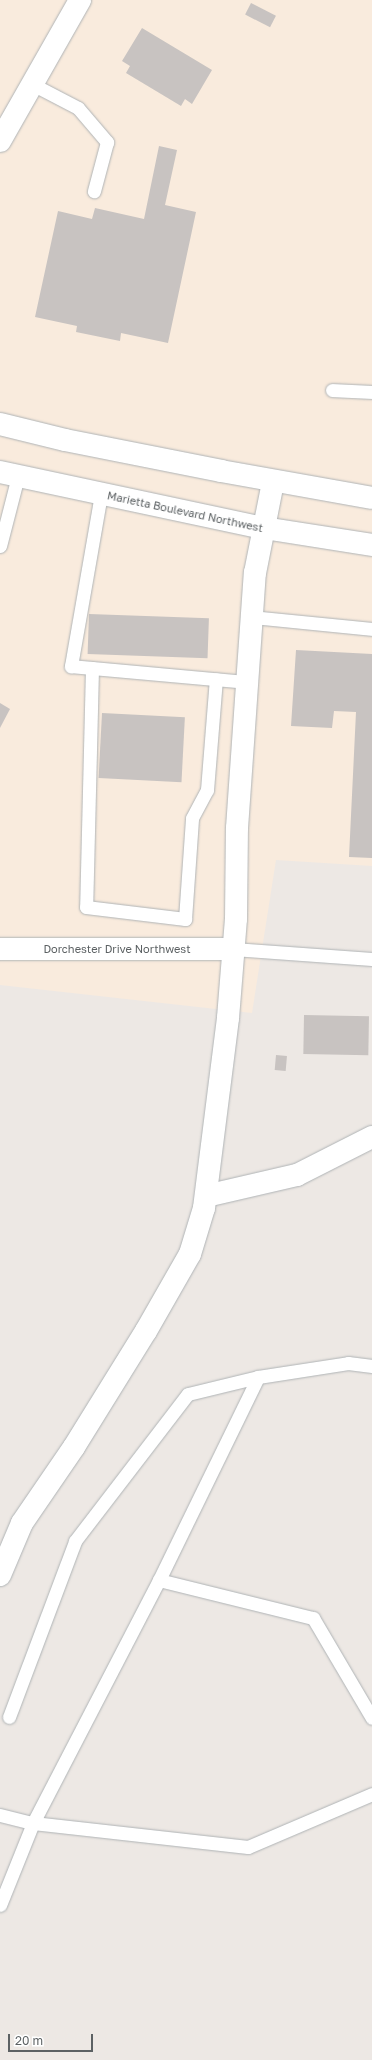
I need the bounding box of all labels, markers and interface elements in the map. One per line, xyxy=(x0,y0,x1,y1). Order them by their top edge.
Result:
street label: Marietta Boulevard Northwest xyxy=(106,489,264,535)
street label: Dorchester Drive Northwest xyxy=(43,942,191,956)
scale bar xyxy=(10,2026,95,2052)
text: 20 m xyxy=(15,2033,43,2048)

